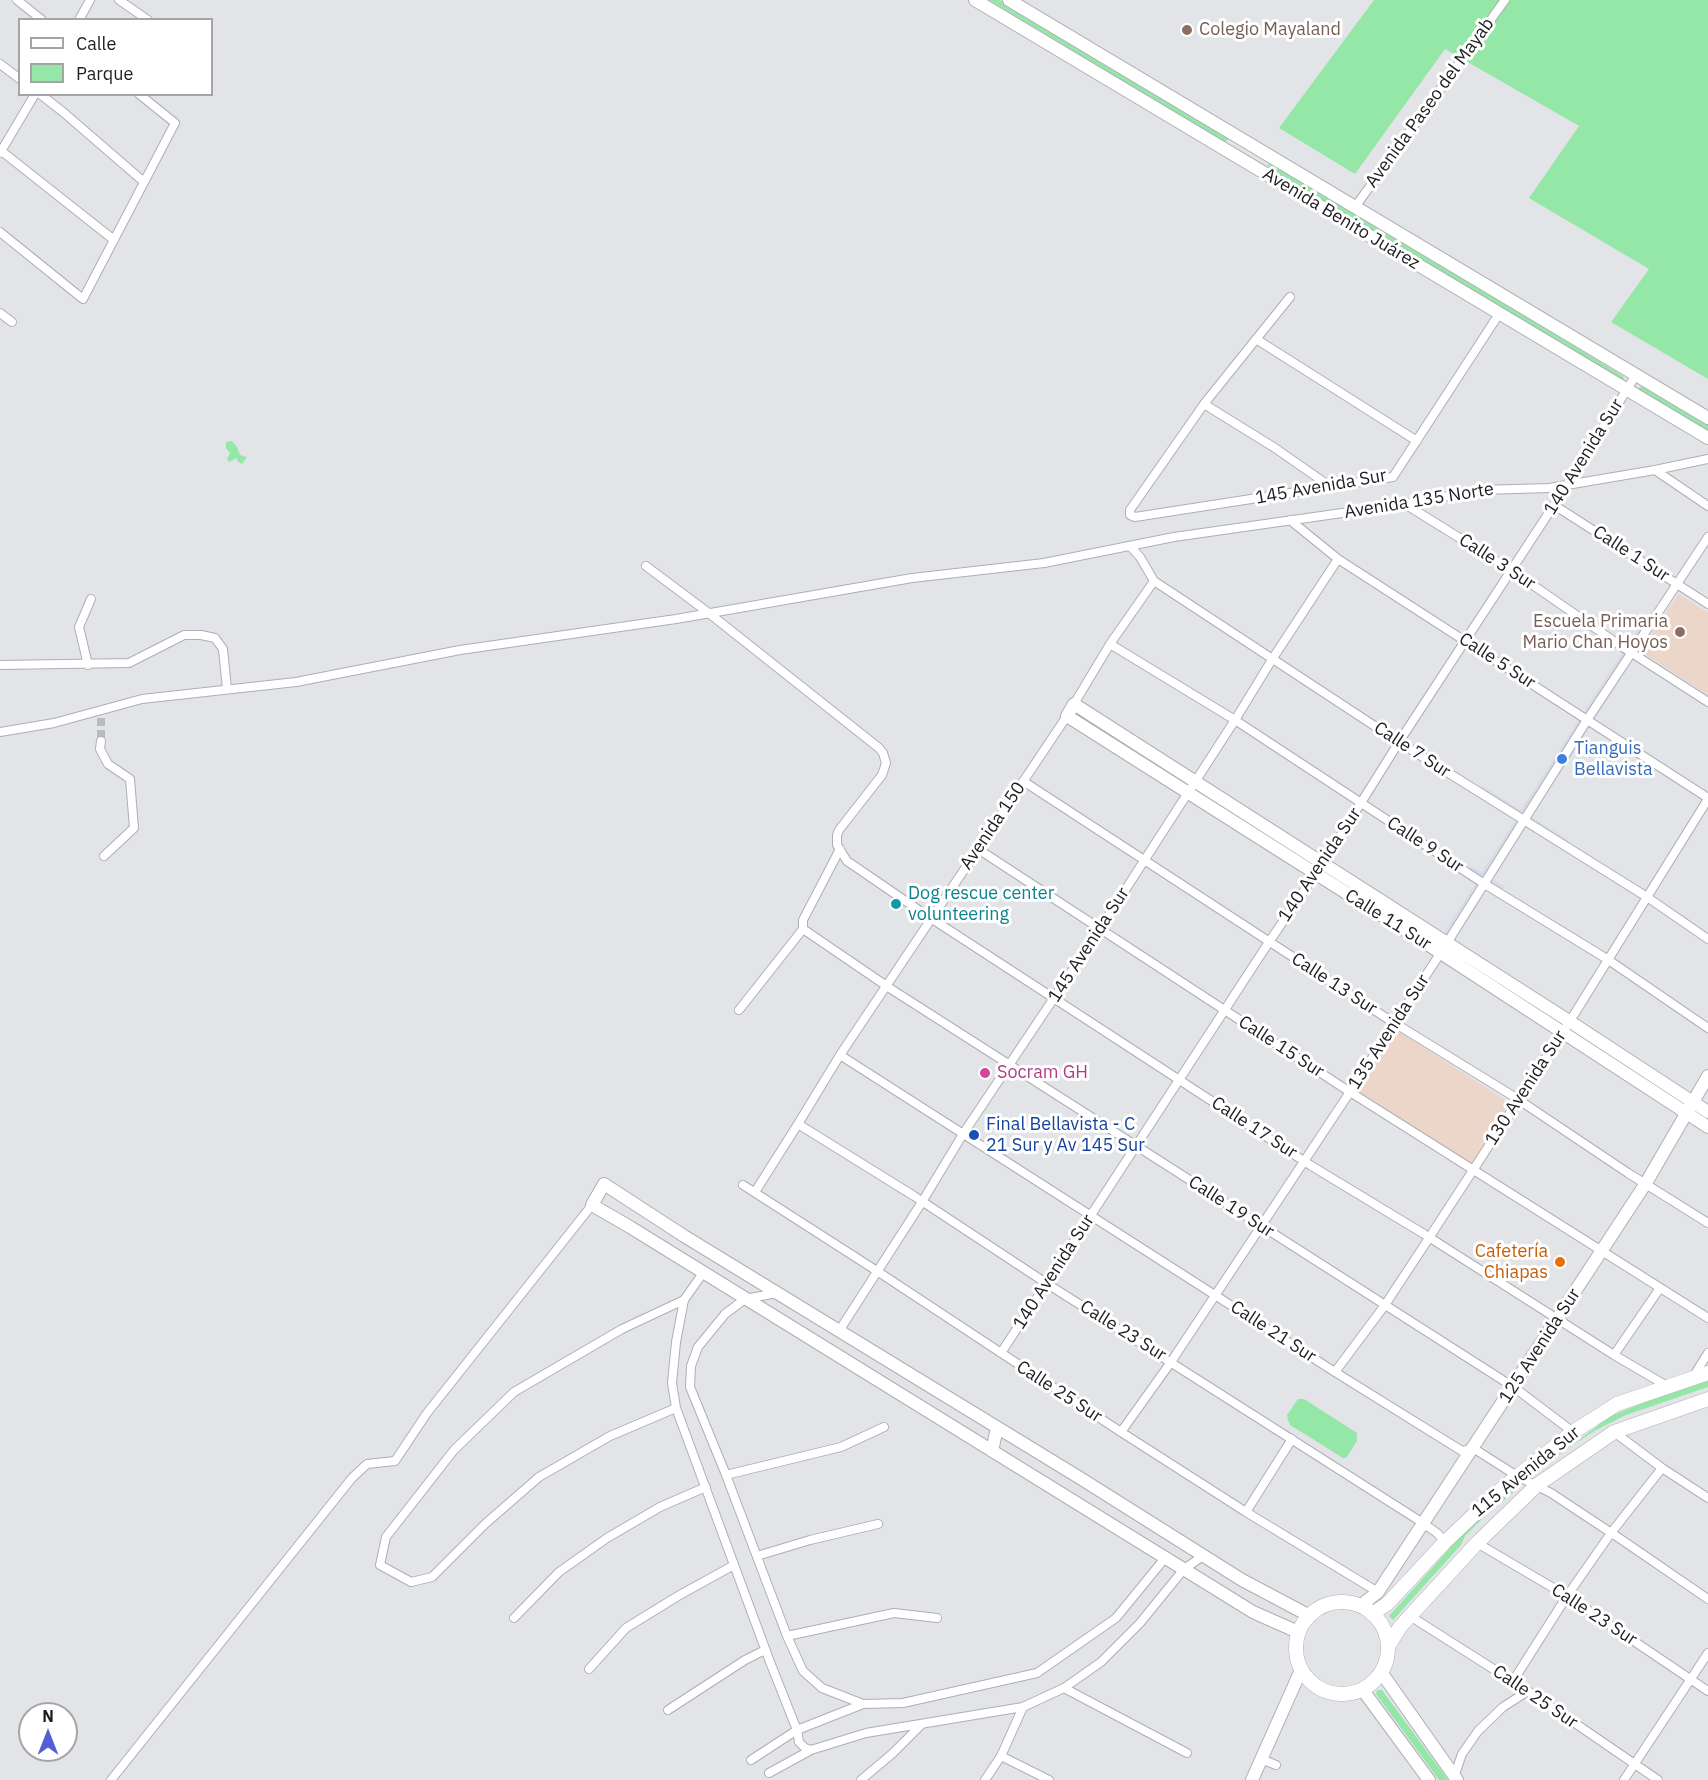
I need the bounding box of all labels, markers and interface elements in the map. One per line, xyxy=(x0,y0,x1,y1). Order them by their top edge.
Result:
street label: Avenida Paseo del Mayab xyxy=(1361,14,1499,192)
legend xyxy=(18,18,213,96)
place label: Colegio Mayaland xyxy=(1199,19,1341,41)
marker: Colegio Mayaland xyxy=(1180,23,1194,37)
text: Calle xyxy=(76,32,116,55)
text: Parque xyxy=(76,62,133,85)
street label: Avenida Benito Juárez xyxy=(1259,164,1423,274)
street label: 140 Avenida Sur xyxy=(1540,395,1628,519)
street label: 145 Avenida Sur xyxy=(1254,465,1388,509)
street label: Avenida 135 Norte xyxy=(1343,479,1495,523)
street label: Calle 1 Sur xyxy=(1589,521,1673,587)
street label: Calle 3 Sur xyxy=(1455,529,1539,595)
place label: Escuela Primaria Mario Chan Hoyos xyxy=(1522,611,1668,654)
marker: Escuela Primaria Mario Chan Hoyos xyxy=(1673,625,1687,639)
street label: Calle 5 Sur xyxy=(1455,628,1539,694)
street label: Calle 7 Sur xyxy=(1370,717,1454,783)
place label: Tianguis Bellavista xyxy=(1574,738,1653,780)
marker: Tianguis Bellavista xyxy=(1555,752,1569,766)
street label: Avenida 150 xyxy=(956,778,1030,874)
street label: 140 Avenida Sur xyxy=(1274,804,1366,926)
street label: Calle 9 Sur xyxy=(1383,812,1467,878)
place label: Dog rescue center volunteering xyxy=(908,883,1054,926)
street label: 145 Avenida Sur xyxy=(1044,883,1134,1007)
street label: Calle 11 Sur xyxy=(1341,885,1435,955)
marker: Dog rescue center volunteering xyxy=(889,897,903,911)
street label: Calle 13 Sur xyxy=(1287,948,1381,1020)
street label: 135 Avenida Sur xyxy=(1344,970,1434,1094)
street label: Calle 15 Sur xyxy=(1234,1011,1328,1083)
street label: 130 Avenida Sur xyxy=(1481,1026,1571,1150)
place label: Socram GH xyxy=(997,1062,1088,1084)
marker: Socram GH xyxy=(978,1066,992,1080)
street label: Calle 17 Sur xyxy=(1207,1092,1301,1164)
place label: Final Bellavista - C 21 Sur y Av 145 Sur xyxy=(986,1114,1145,1156)
marker: Final Bellavista - C 21 Sur y Av 145 Sur xyxy=(967,1128,981,1142)
street label: Calle 19 Sur xyxy=(1184,1171,1278,1243)
street label: 140 Avenida Sur xyxy=(1009,1210,1099,1334)
place label: Cafetería Chiapas xyxy=(1475,1241,1548,1284)
marker: Cafetería Chiapas xyxy=(1553,1255,1567,1269)
street label: 125 Avenida Sur xyxy=(1495,1284,1585,1408)
street label: Calle 23 Sur xyxy=(1076,1296,1170,1366)
street label: Calle 21 Sur xyxy=(1226,1296,1320,1368)
street label: Calle 25 Sur xyxy=(1012,1356,1106,1428)
street label: 115 Avenida Sur xyxy=(1468,1422,1584,1522)
street label: Calle 23 Sur xyxy=(1547,1579,1641,1651)
street label: Calle 25 Sur xyxy=(1488,1661,1582,1733)
north arrow xyxy=(18,1702,78,1762)
text: N xyxy=(42,1706,54,1726)

